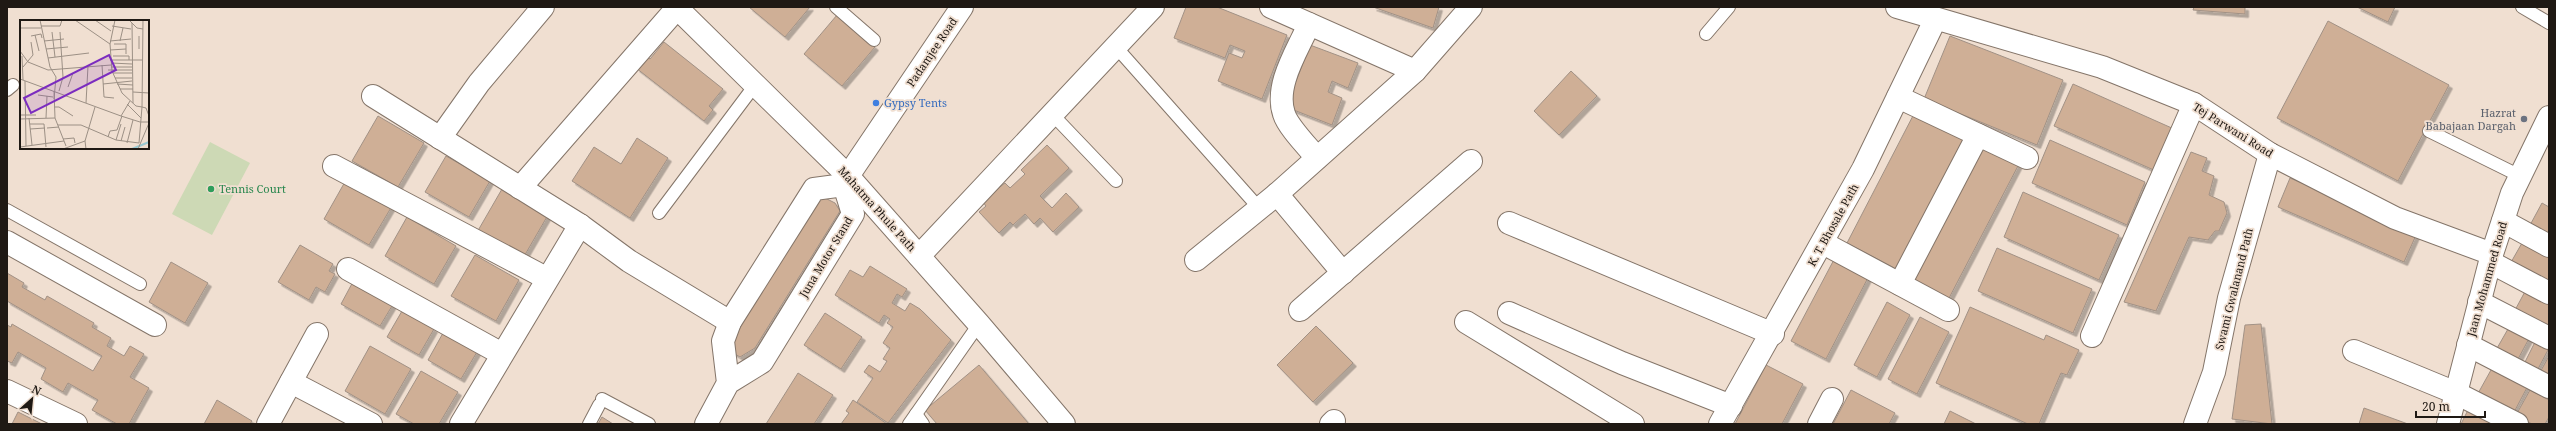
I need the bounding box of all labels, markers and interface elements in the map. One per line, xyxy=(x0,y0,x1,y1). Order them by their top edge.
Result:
street label: Padamjee Road xyxy=(903,14,960,89)
inset map xyxy=(20,20,149,149)
place label: Gypsy Tents xyxy=(884,95,947,110)
marker: Gypsy Tents xyxy=(871,98,881,108)
street label: Tej Parwani Road xyxy=(2190,99,2276,160)
place label: Hazrat Babajaan Dargah xyxy=(2426,105,2516,133)
marker: Hazrat Babajaan Dargah xyxy=(2519,114,2529,124)
street label: Mahatma Phule Path xyxy=(835,163,920,254)
place label: Tennis Court xyxy=(219,181,286,196)
street label: K. T. Bhosale Path xyxy=(1804,181,1861,269)
marker: Tennis Court xyxy=(206,184,216,194)
street label: Juna Motor Stand xyxy=(795,213,856,301)
street label: Jaan Mohammed Road xyxy=(2463,219,2510,339)
street label: Swami Gwalanand Path xyxy=(2211,226,2256,351)
north arrow xyxy=(12,379,52,419)
text: N xyxy=(29,381,44,398)
scale bar xyxy=(2416,393,2485,419)
text: 20 m xyxy=(2422,398,2450,415)

